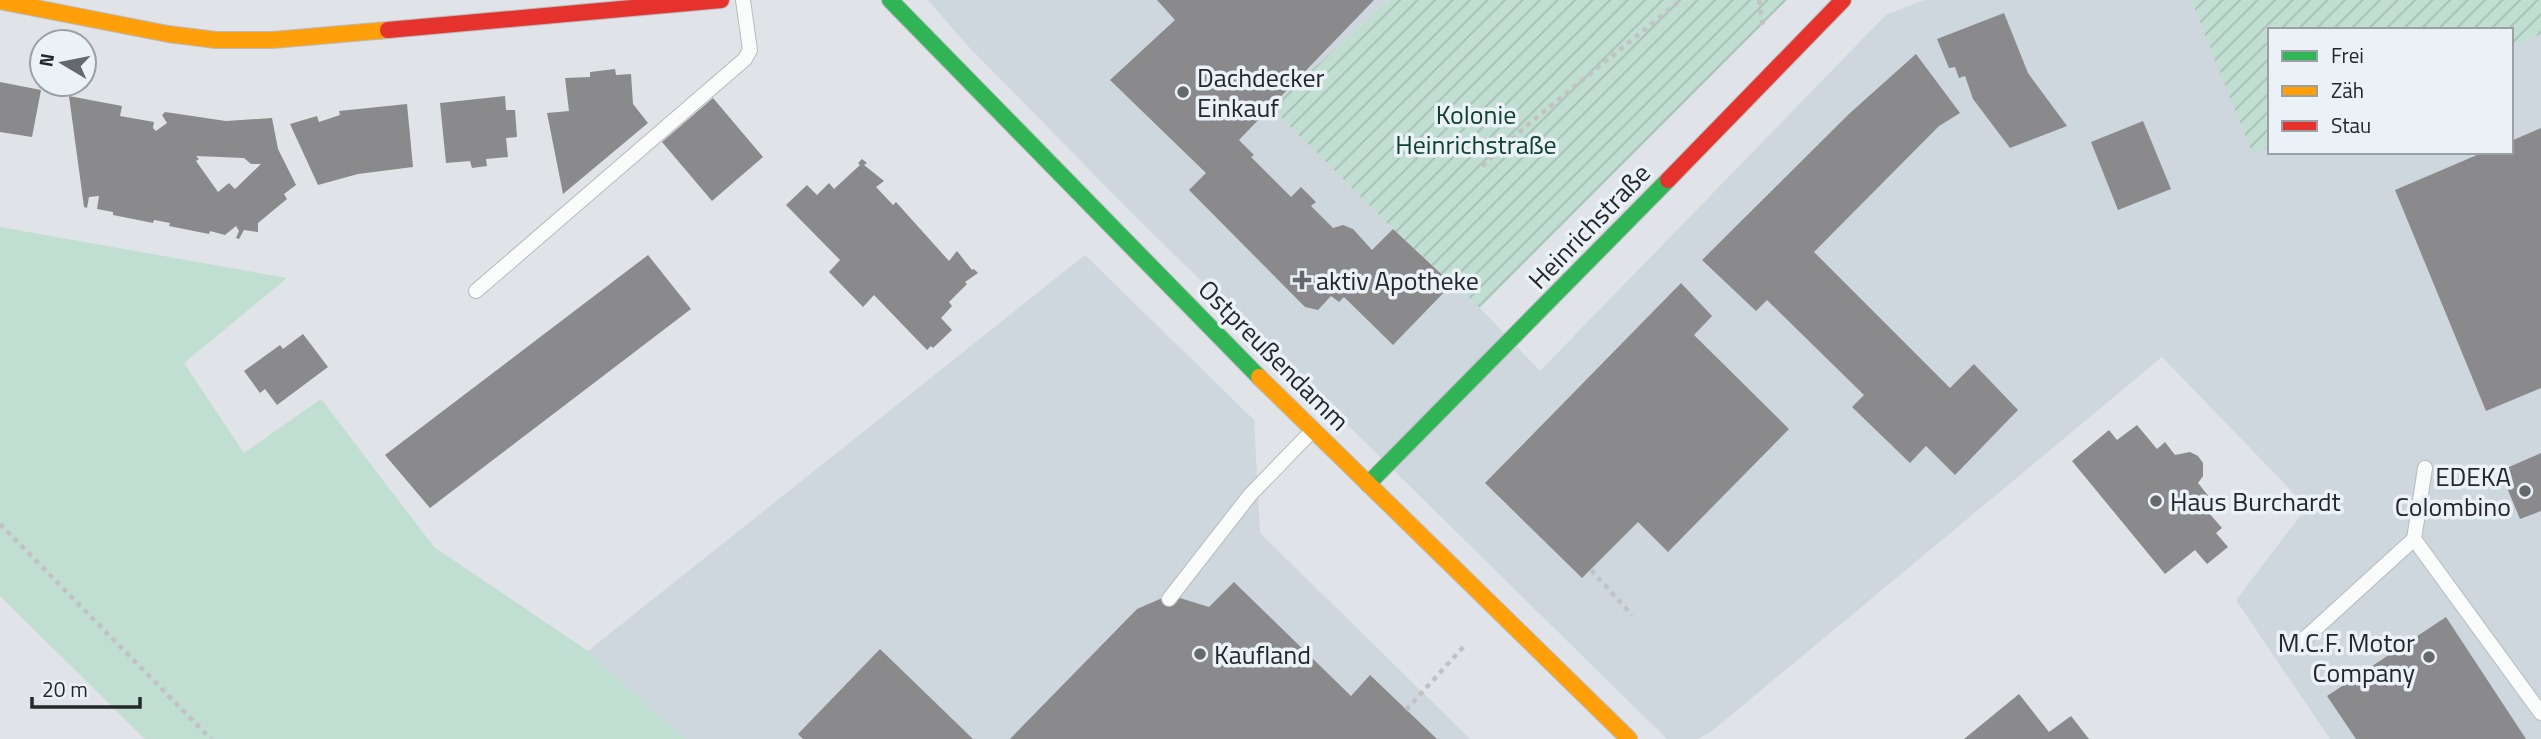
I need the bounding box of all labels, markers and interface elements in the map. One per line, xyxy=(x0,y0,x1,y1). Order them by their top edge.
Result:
north arrow xyxy=(28,28,98,98)
legend xyxy=(2268,28,2513,154)
text: Frei xyxy=(2331,39,2364,71)
text: N xyxy=(30,51,61,69)
place label: Dachdecker Einkauf xyxy=(1197,58,1325,127)
text: Zäh xyxy=(2331,74,2364,106)
marker: Dachdecker Einkauf xyxy=(1175,84,1191,100)
park label: Kolonie Heinrichstraße xyxy=(1395,95,1557,164)
text: Stau xyxy=(2331,109,2371,141)
street label: Heinrichstraße xyxy=(1519,154,1659,298)
place label: aktiv Apotheke xyxy=(1316,261,1479,300)
street label: Ostpreußendamm xyxy=(1189,270,1359,440)
marker: aktiv Apotheke xyxy=(1294,272,1310,288)
place label: EDEKA Colombino xyxy=(2395,457,2511,526)
place label: Haus Burchardt xyxy=(2170,482,2341,521)
marker: EDEKA Colombino xyxy=(2517,483,2533,499)
marker: Haus Burchardt xyxy=(2148,493,2164,509)
place label: M.C.F. Motor Company xyxy=(2278,623,2415,692)
place label: Kaufland xyxy=(1214,635,1311,674)
marker: Kaufland xyxy=(1192,646,1208,662)
marker: M.C.F. Motor Company xyxy=(2421,649,2437,665)
scale bar xyxy=(32,666,140,710)
text: 20 m xyxy=(42,673,88,705)

